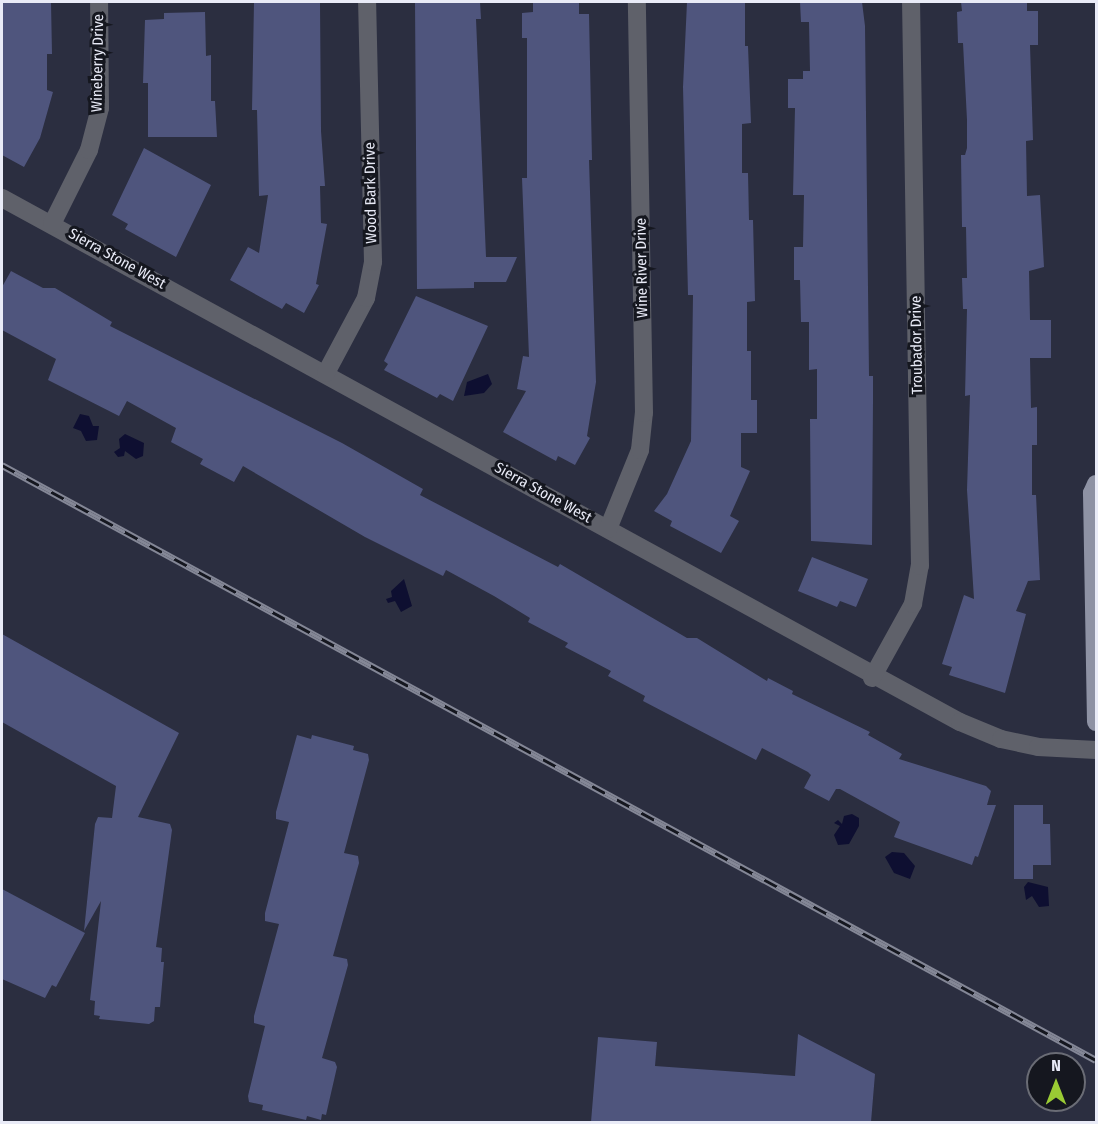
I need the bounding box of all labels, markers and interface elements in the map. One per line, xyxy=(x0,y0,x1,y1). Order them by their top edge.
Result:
street label: Wineberry Drive xyxy=(88,14,108,112)
street label: Wood Bark Drive xyxy=(361,142,381,244)
street label: Wine River Drive xyxy=(632,218,652,318)
street label: Sierra Stone West xyxy=(65,225,169,293)
street label: Troubador Drive xyxy=(907,296,927,394)
street label: Sierra Stone West xyxy=(491,459,595,527)
north arrow xyxy=(1026,1052,1086,1112)
text: N xyxy=(1051,1056,1061,1075)

